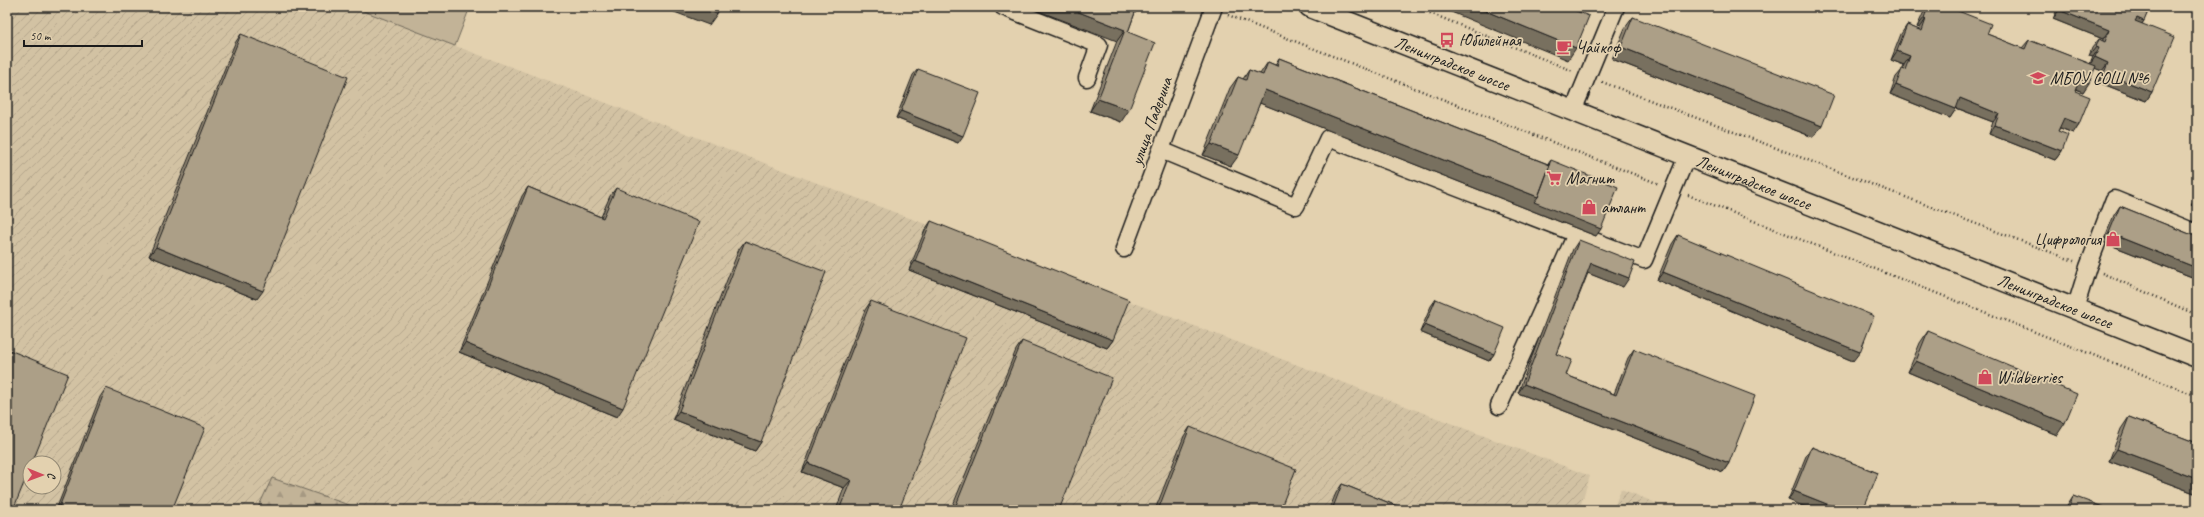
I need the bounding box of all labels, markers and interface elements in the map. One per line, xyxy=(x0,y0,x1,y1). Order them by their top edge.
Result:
scale bar xyxy=(24,22,142,48)
text: 50 m xyxy=(30,28,52,44)
place label: Юбилейная xyxy=(1459,30,1522,51)
bus stop icon: Юбилейная xyxy=(1438,31,1456,49)
street label: Ленинградское шоссе xyxy=(1392,32,1514,96)
place label: Чайкоф xyxy=(1576,37,1622,58)
cafe icon: Чайкоф xyxy=(1555,38,1573,56)
place label: МБОУ СОШ №6 xyxy=(2050,68,2150,89)
school or university icon: МБОУ СОШ №6 xyxy=(2029,69,2047,87)
street label: улица Падерина xyxy=(1126,73,1178,169)
street label: Ленинградское шоссе xyxy=(1693,150,1815,215)
place label: Магнит xyxy=(1566,168,1615,189)
supermarket icon: Магнит xyxy=(1545,169,1563,187)
place label: атлант xyxy=(1601,197,1646,218)
shop icon: атлант xyxy=(1580,198,1598,216)
place label: Цифрология xyxy=(2035,229,2103,250)
shop icon: Цифрология xyxy=(2104,230,2122,248)
street label: Ленинградское шоссе xyxy=(1995,269,2117,334)
place label: Wildberries xyxy=(1997,367,2064,388)
shop icon: Wildberries xyxy=(1976,368,1994,386)
north arrow xyxy=(22,455,62,495)
text: С xyxy=(45,472,59,480)

